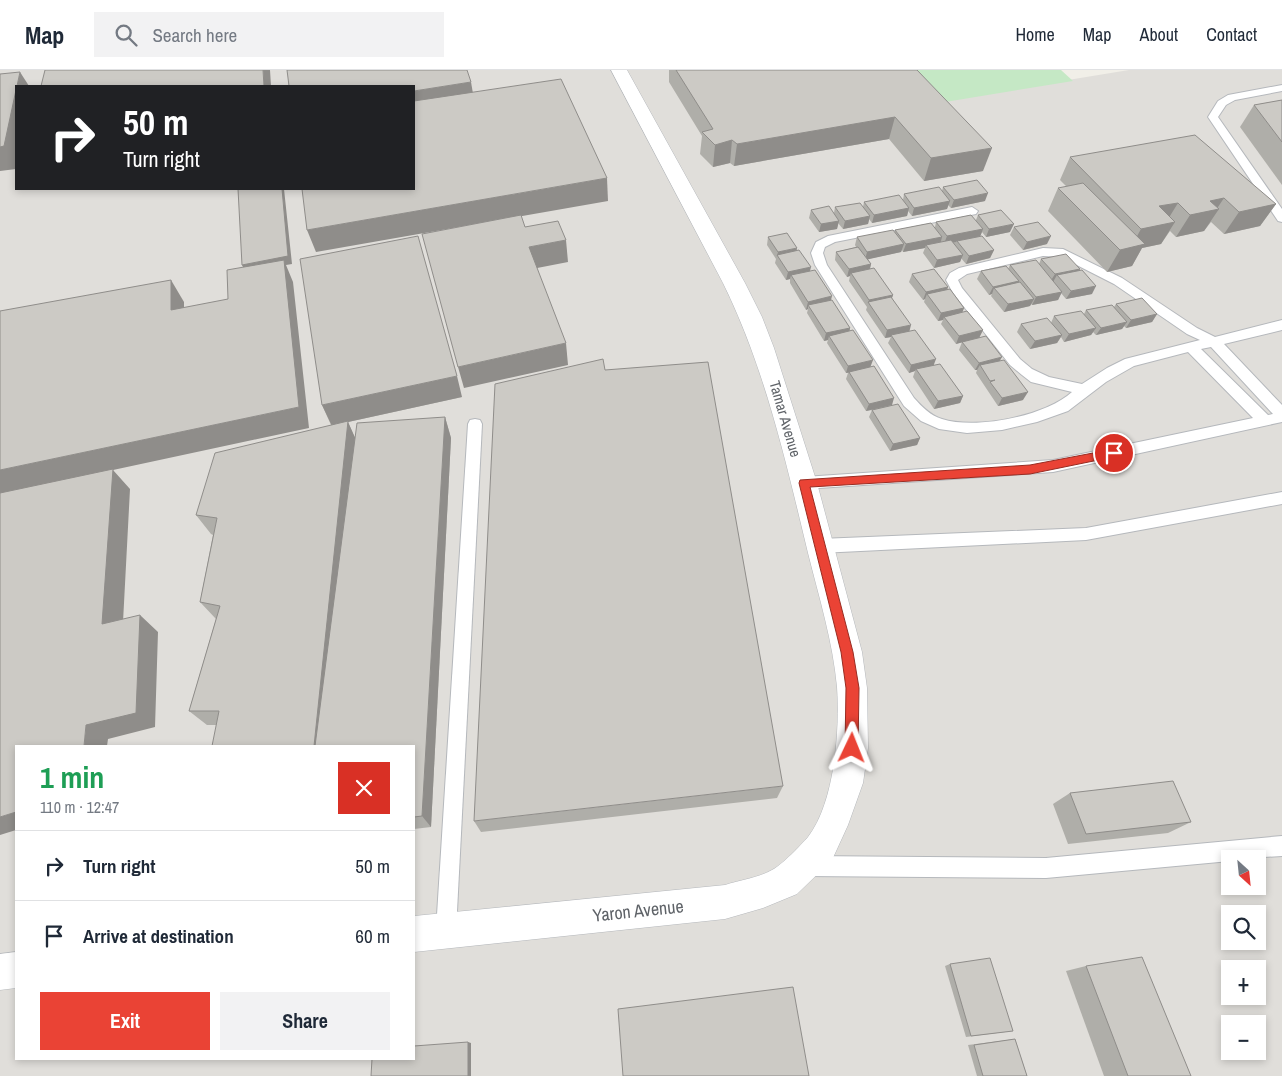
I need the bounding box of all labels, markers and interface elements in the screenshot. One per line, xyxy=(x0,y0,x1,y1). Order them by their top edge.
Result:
search box xyxy=(94,12,444,57)
text: Map xyxy=(25,19,64,51)
icon: search xyxy=(112,21,140,49)
text: Search here xyxy=(152,22,237,48)
text: Home xyxy=(1015,22,1055,47)
text: Map xyxy=(1083,22,1112,47)
text: About xyxy=(1140,22,1178,47)
text: Contact xyxy=(1206,22,1257,47)
text: 50 m xyxy=(123,99,188,146)
icon: right xyxy=(40,105,105,170)
text: Turn right xyxy=(123,144,200,174)
street label: Tamar Avenue xyxy=(765,378,806,460)
pin xyxy=(1093,432,1135,474)
icon: arrive xyxy=(1100,439,1128,467)
position arrow xyxy=(825,721,877,773)
text: 1 min xyxy=(40,757,104,797)
button: close xyxy=(338,762,390,814)
text: 110 m · 12:47 xyxy=(40,796,119,818)
north arrow xyxy=(1221,850,1266,895)
map controls xyxy=(1221,850,1266,1060)
icon: right xyxy=(40,852,68,880)
text: Turn right xyxy=(83,853,155,879)
text: 50 m xyxy=(355,853,390,879)
street label: Yaron Avenue xyxy=(591,893,685,928)
button: search xyxy=(1221,905,1266,950)
icon: arrive xyxy=(40,922,68,950)
text: Arrive at destination xyxy=(83,923,234,949)
text: 60 m xyxy=(355,923,390,949)
button: + xyxy=(1221,960,1266,1005)
button: Exit xyxy=(40,992,210,1050)
button: Share xyxy=(220,992,390,1050)
button: − xyxy=(1221,1015,1266,1060)

